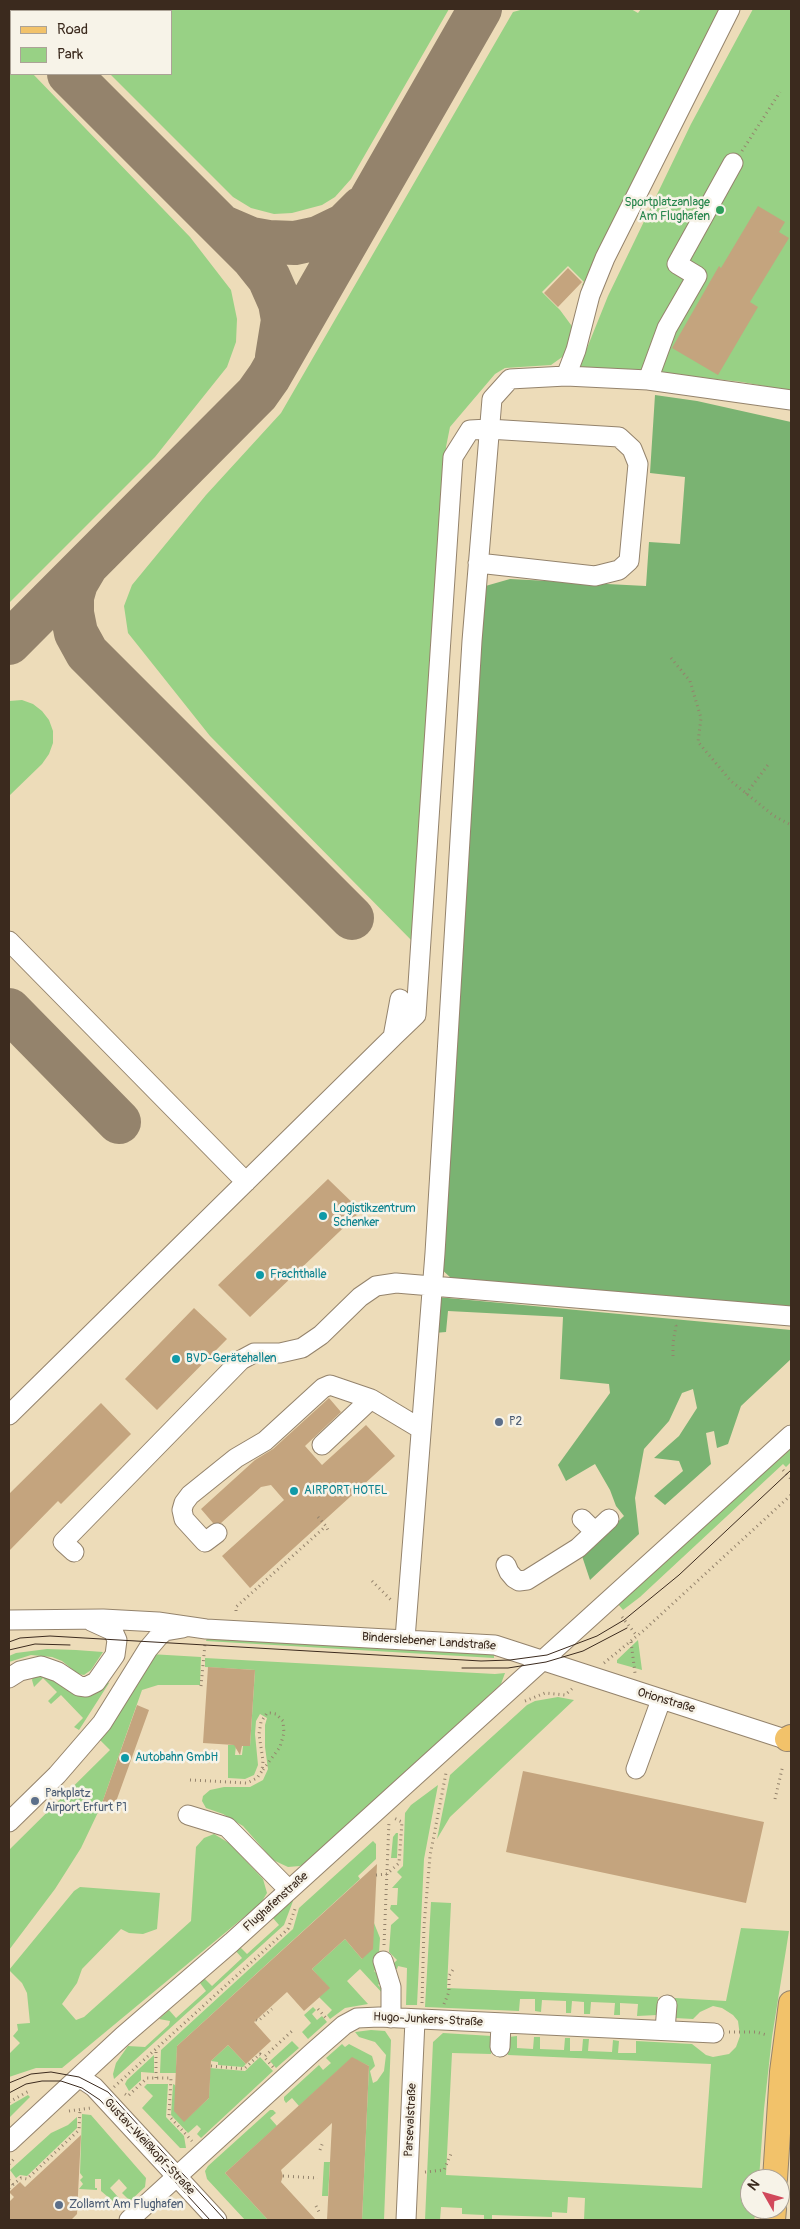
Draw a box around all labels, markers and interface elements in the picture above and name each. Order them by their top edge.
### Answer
legend [10,10,172,75]
text: Road [57,20,88,39]
text: Park [57,45,83,64]
place label: Sportplatzanlage Am Flughafen [625,196,710,224]
marker: Sportplatzanlage Am Flughafen [714,204,726,216]
place label: Logistikzentrum Schenker [333,1202,416,1230]
marker: Logistikzentrum Schenker [317,1210,329,1222]
place label: Frachthalle [270,1268,326,1282]
marker: Frachthalle [254,1269,266,1281]
place label: BVD-Gerätehallen [186,1352,277,1366]
marker: BVD-Gerätehallen [170,1353,182,1365]
place label: P2 [509,1415,522,1429]
marker: P2 [493,1416,505,1428]
place label: AIRPORT HOTEL [304,1484,387,1498]
marker: AIRPORT HOTEL [288,1485,300,1497]
street label: Binderslebener Landstraße [362,1630,496,1654]
street label: Orionstraße [635,1685,697,1717]
place label: Autobahn GmbH [135,1751,218,1765]
marker: Autobahn GmbH [119,1752,131,1764]
place label: Parkplatz Airport Erfurt P1 [45,1787,127,1815]
marker: Parkplatz Airport Erfurt P1 [29,1795,41,1807]
street label: Flughafenstraße [241,1869,311,1935]
street label: Hugo-Junkers-Straße [373,2010,483,2030]
street label: Parsevalstraße [402,2083,420,2157]
street label: Gustav-Weißkopf-Straße [101,2096,197,2198]
north arrow [740,2169,790,2219]
text: N [744,2176,763,2194]
place label: Zollamt Am Flughafen [69,2198,183,2212]
marker: Zollamt Am Flughafen [53,2199,65,2211]

